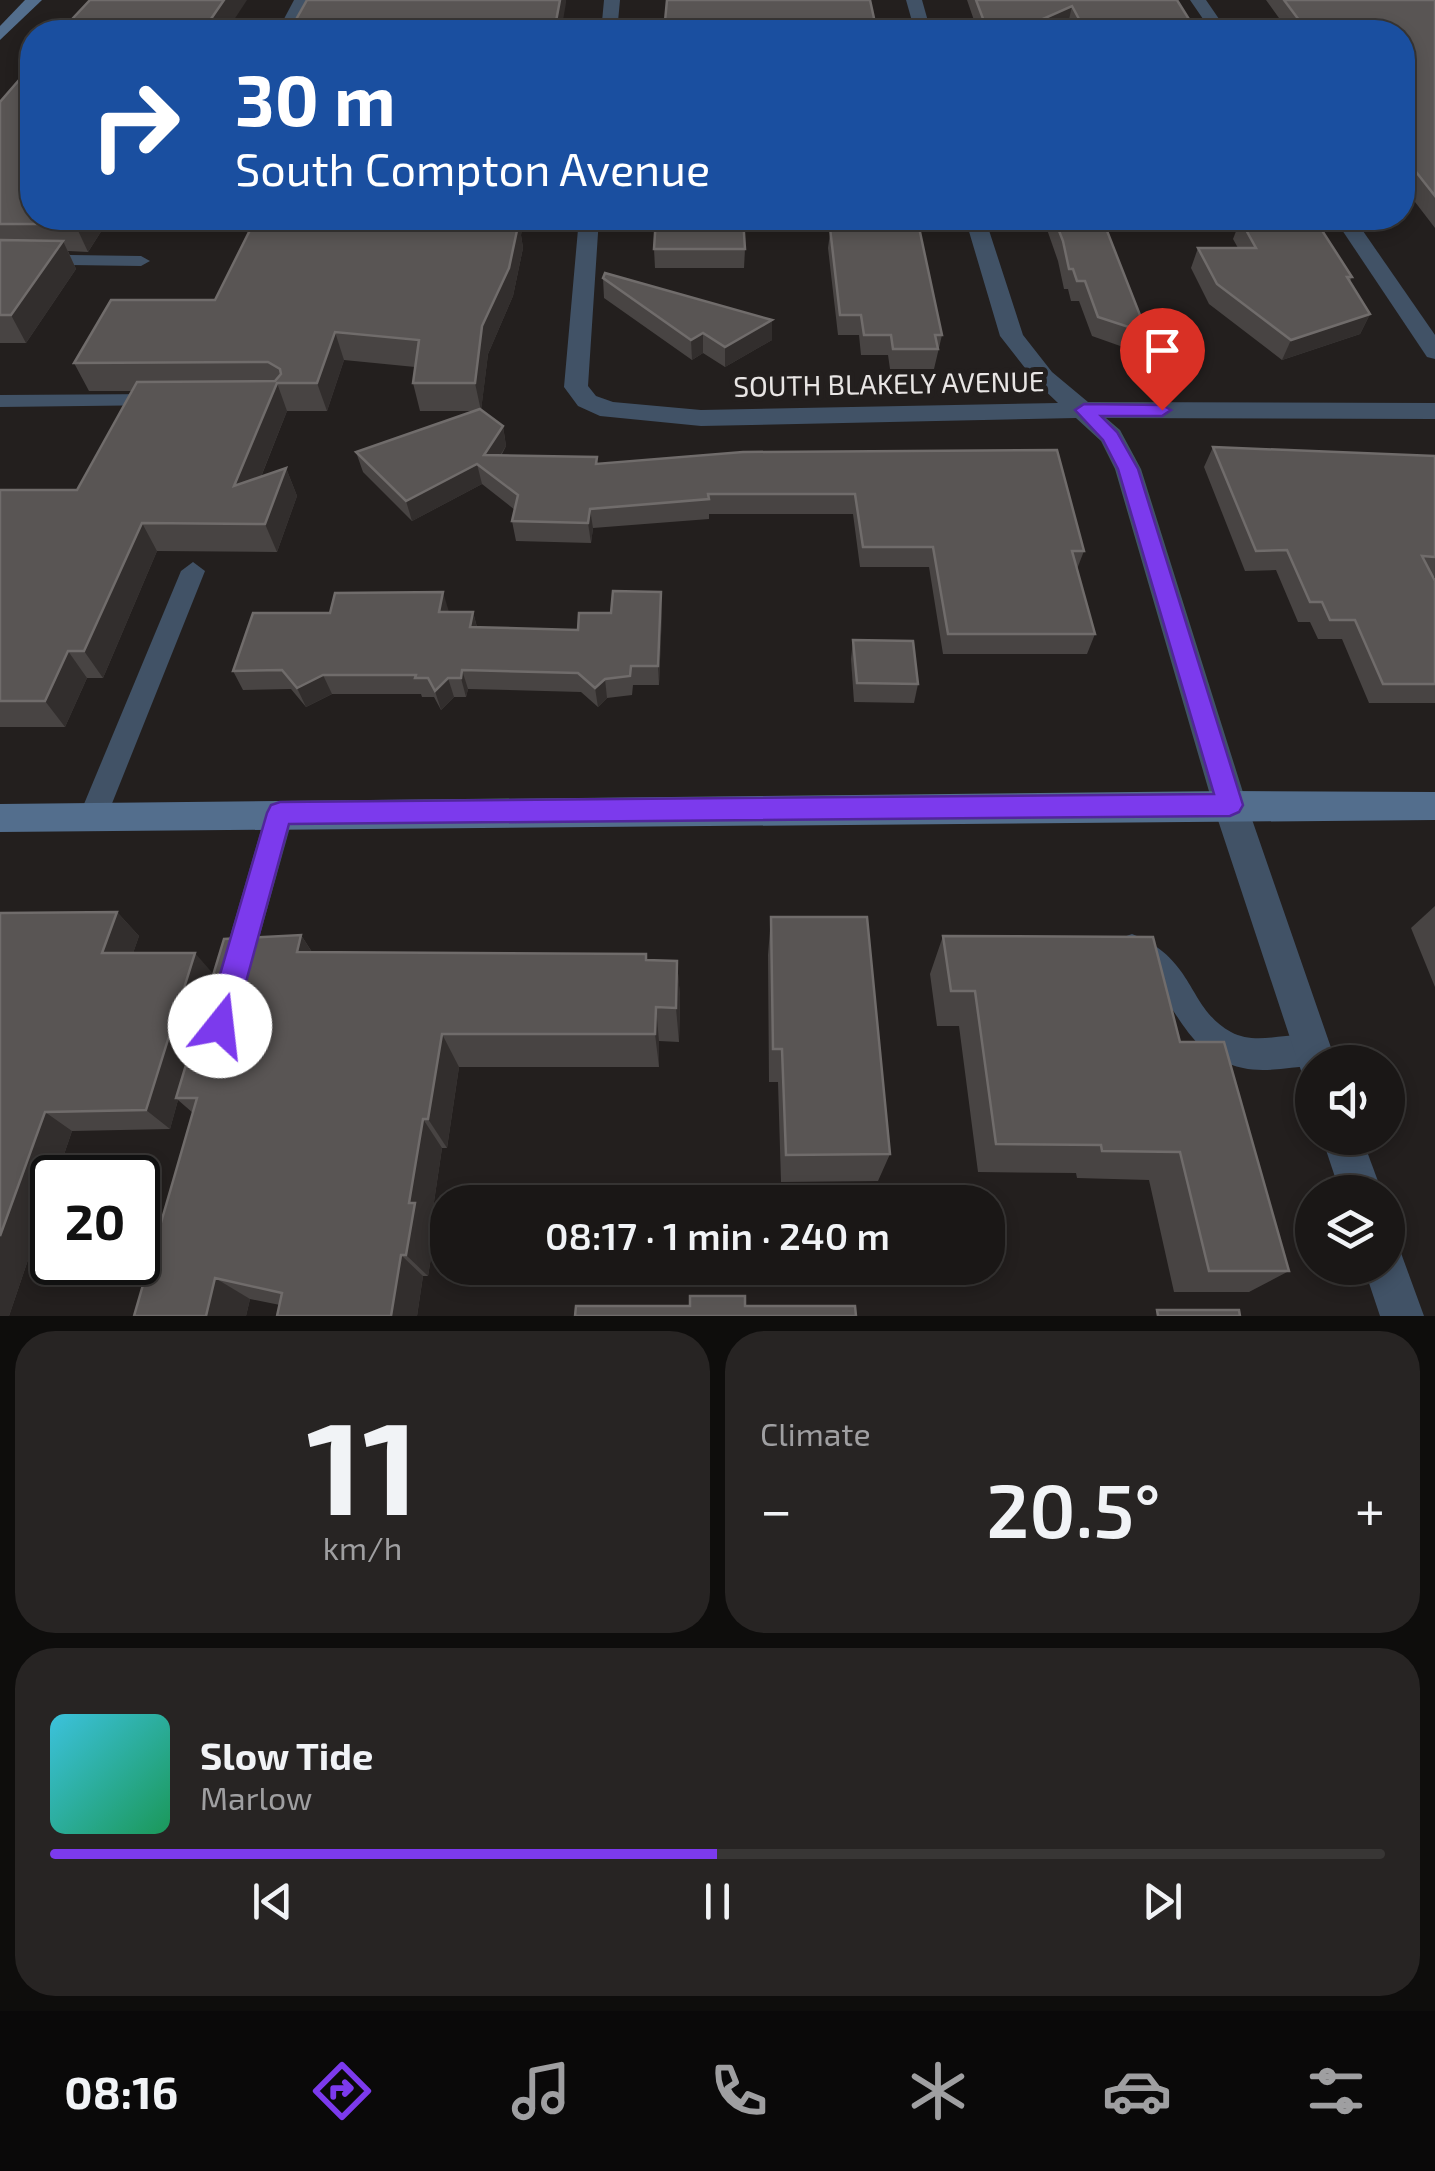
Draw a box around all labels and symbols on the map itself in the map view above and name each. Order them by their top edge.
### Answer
pin [1120,308,1205,411]
street label: SOUTH BLAKELY AVENUE [733,363,1045,403]
position arrow [168,974,272,1078]
speed limit sign: 20 [30,1155,160,1285]

